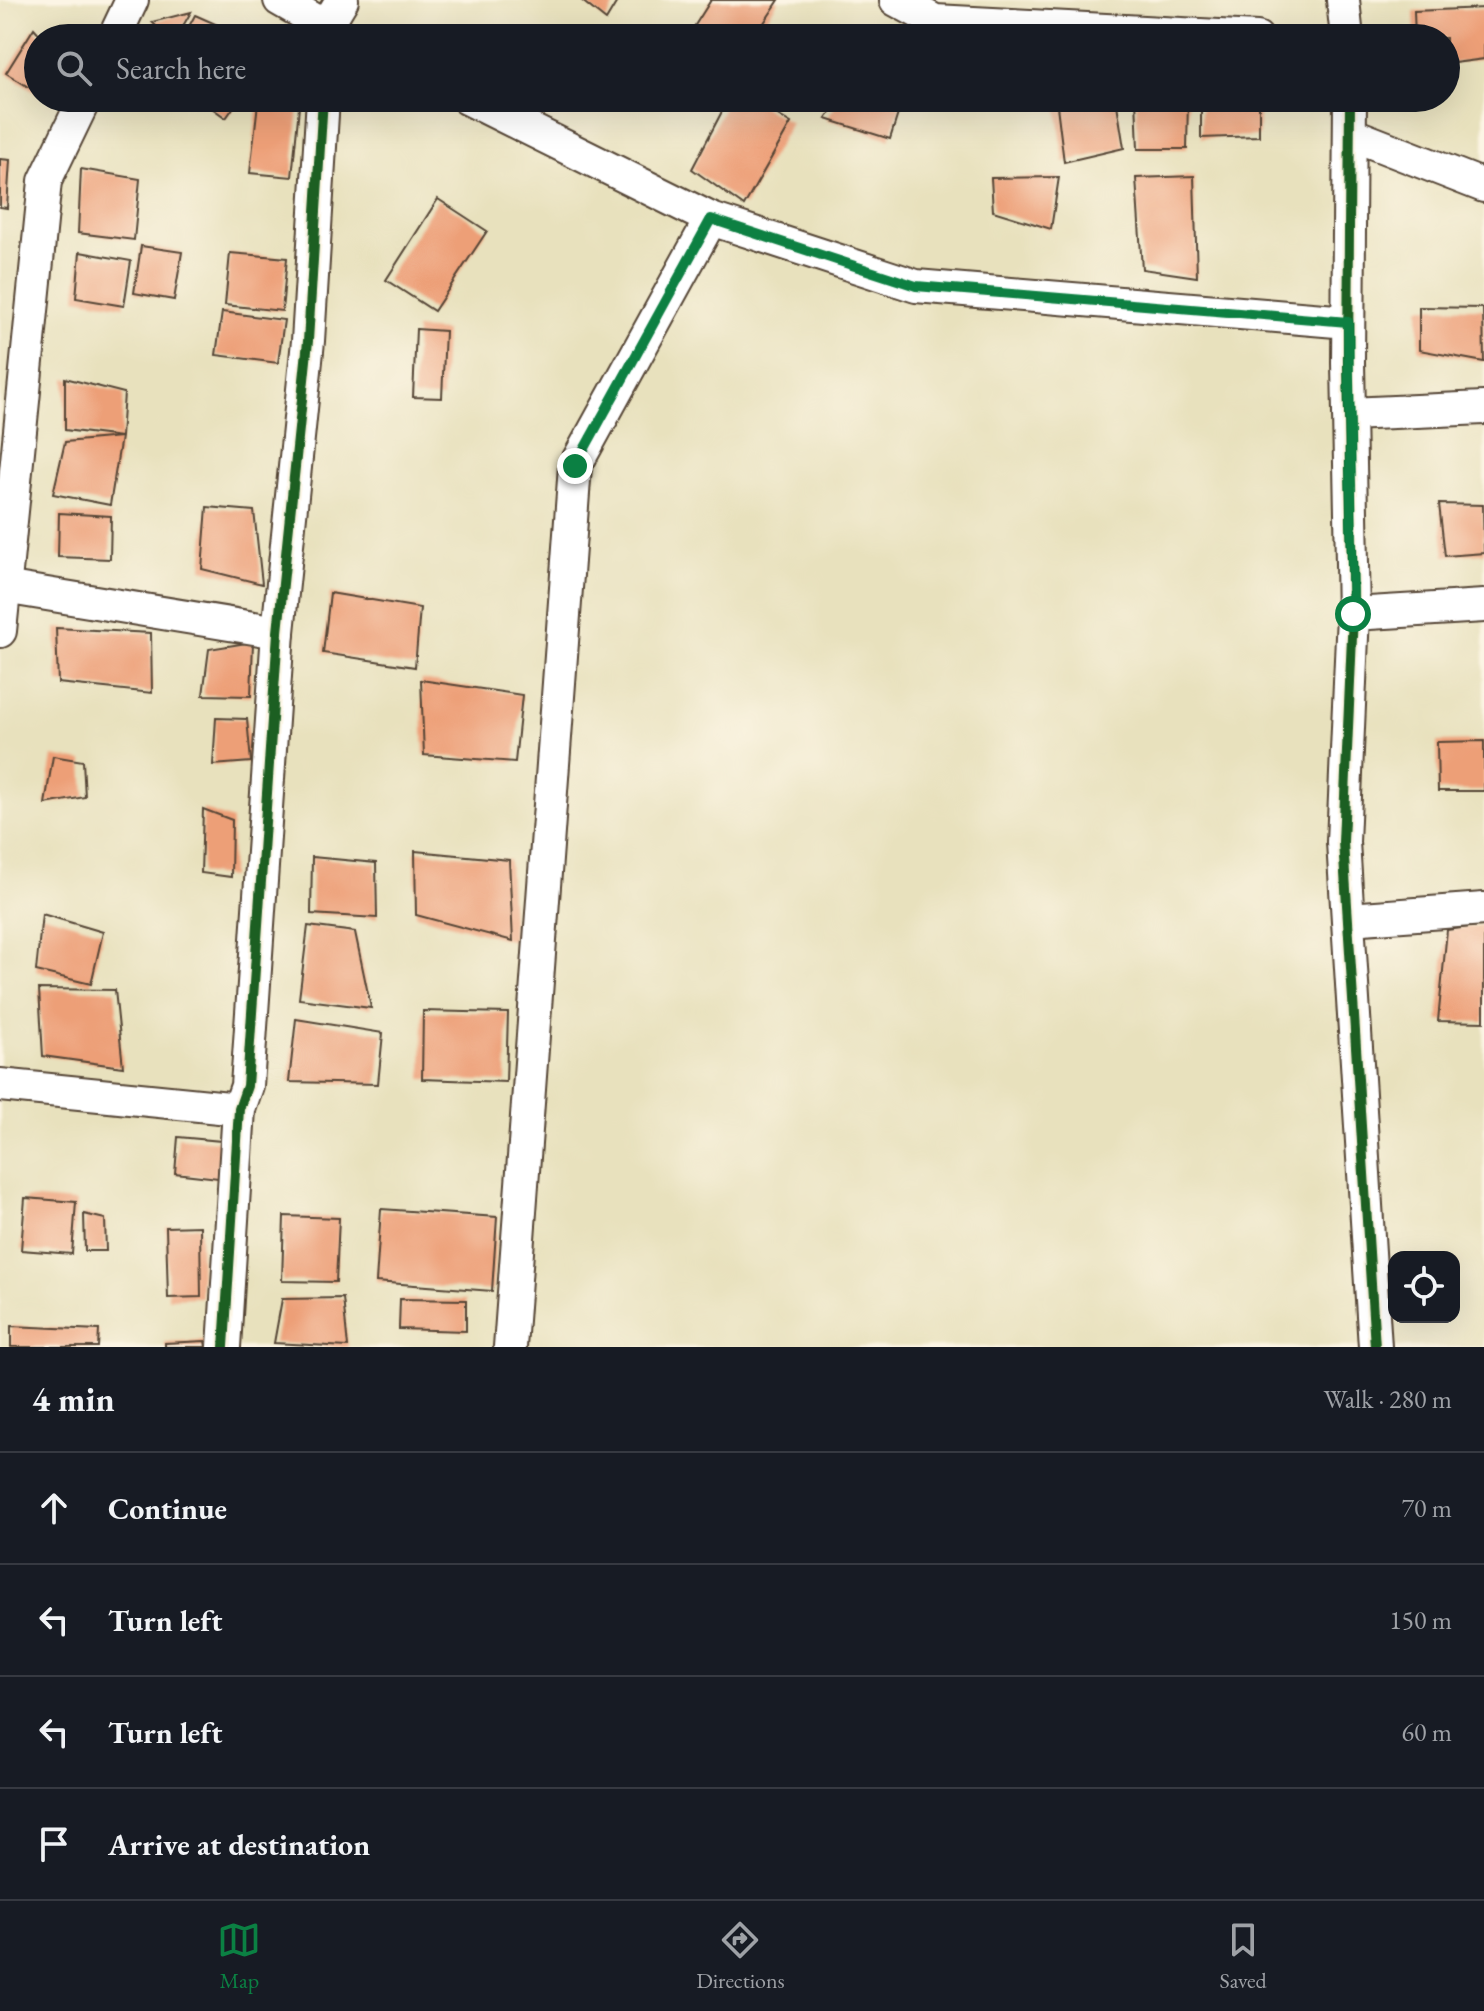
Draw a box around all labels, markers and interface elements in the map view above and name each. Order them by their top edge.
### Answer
search box [24,24,1460,112]
icon: search [52,46,96,90]
text: Search here [116,49,246,88]
route end [557,448,593,484]
route start [1335,596,1371,632]
map controls [1388,1251,1460,1323]
button: locate [1388,1251,1460,1323]
text: 4 min [32,1377,115,1421]
text: Walk · 280 m [1324,1382,1452,1416]
icon: ahead [32,1486,76,1530]
text: Continue [108,1489,227,1528]
text: 70 m [1402,1491,1452,1525]
icon: left [32,1598,76,1642]
text: Turn left [108,1601,222,1640]
text: 150 m [1389,1603,1452,1637]
icon: left [32,1710,76,1754]
text: Turn left [108,1713,222,1752]
text: 60 m [1402,1715,1452,1749]
icon: arrive [32,1822,76,1866]
text: Arrive at destination [108,1825,370,1864]
tab: Map [217,1918,261,1995]
tab: Directions [696,1918,785,1995]
tab: Saved [1219,1918,1267,1995]

